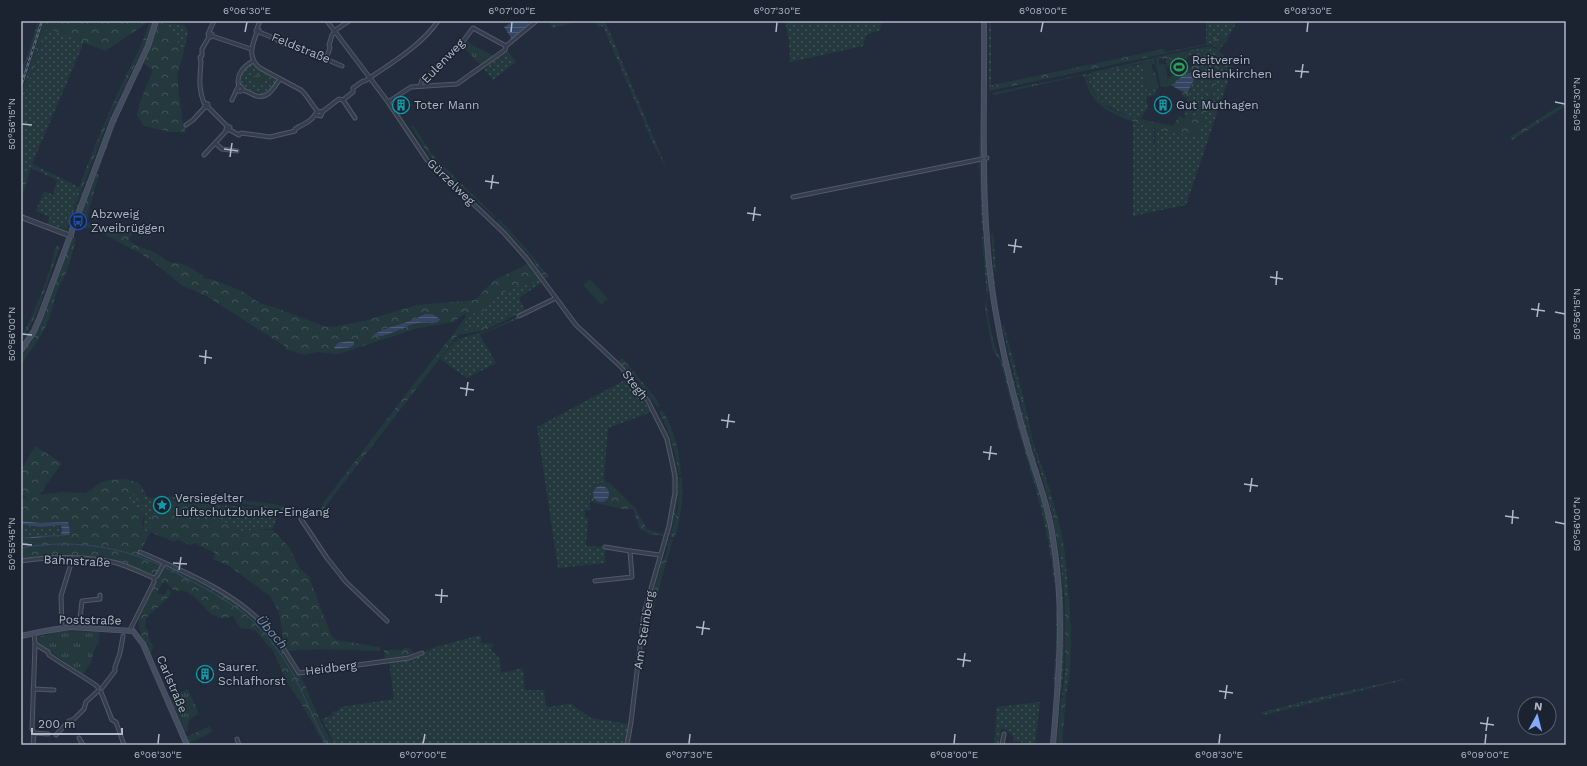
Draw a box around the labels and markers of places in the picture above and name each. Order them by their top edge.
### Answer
place label: Reitverein Geilenkirchen [1192,53,1272,81]
sports icon: Reitverein Geilenkirchen [1169,57,1189,77]
building icon: Toter Mann [391,95,411,115]
building icon: Gut Muthagen [1153,95,1173,115]
place label: Toter Mann [414,98,480,112]
place label: Gut Muthagen [1176,98,1259,112]
place label: Abzweig Zweibrüggen [91,207,165,235]
bus stop icon: Abzweig Zweibrüggen [68,211,88,231]
place label: Versiegelter Luftschutzbunker-Eingang [175,491,330,519]
place icon: Versiegelter Luftschutzbunker-Eingang [152,495,172,515]
place label: Saurer. Schlafhorst [218,660,286,688]
building icon: Saurer. Schlafhorst [195,664,215,684]

